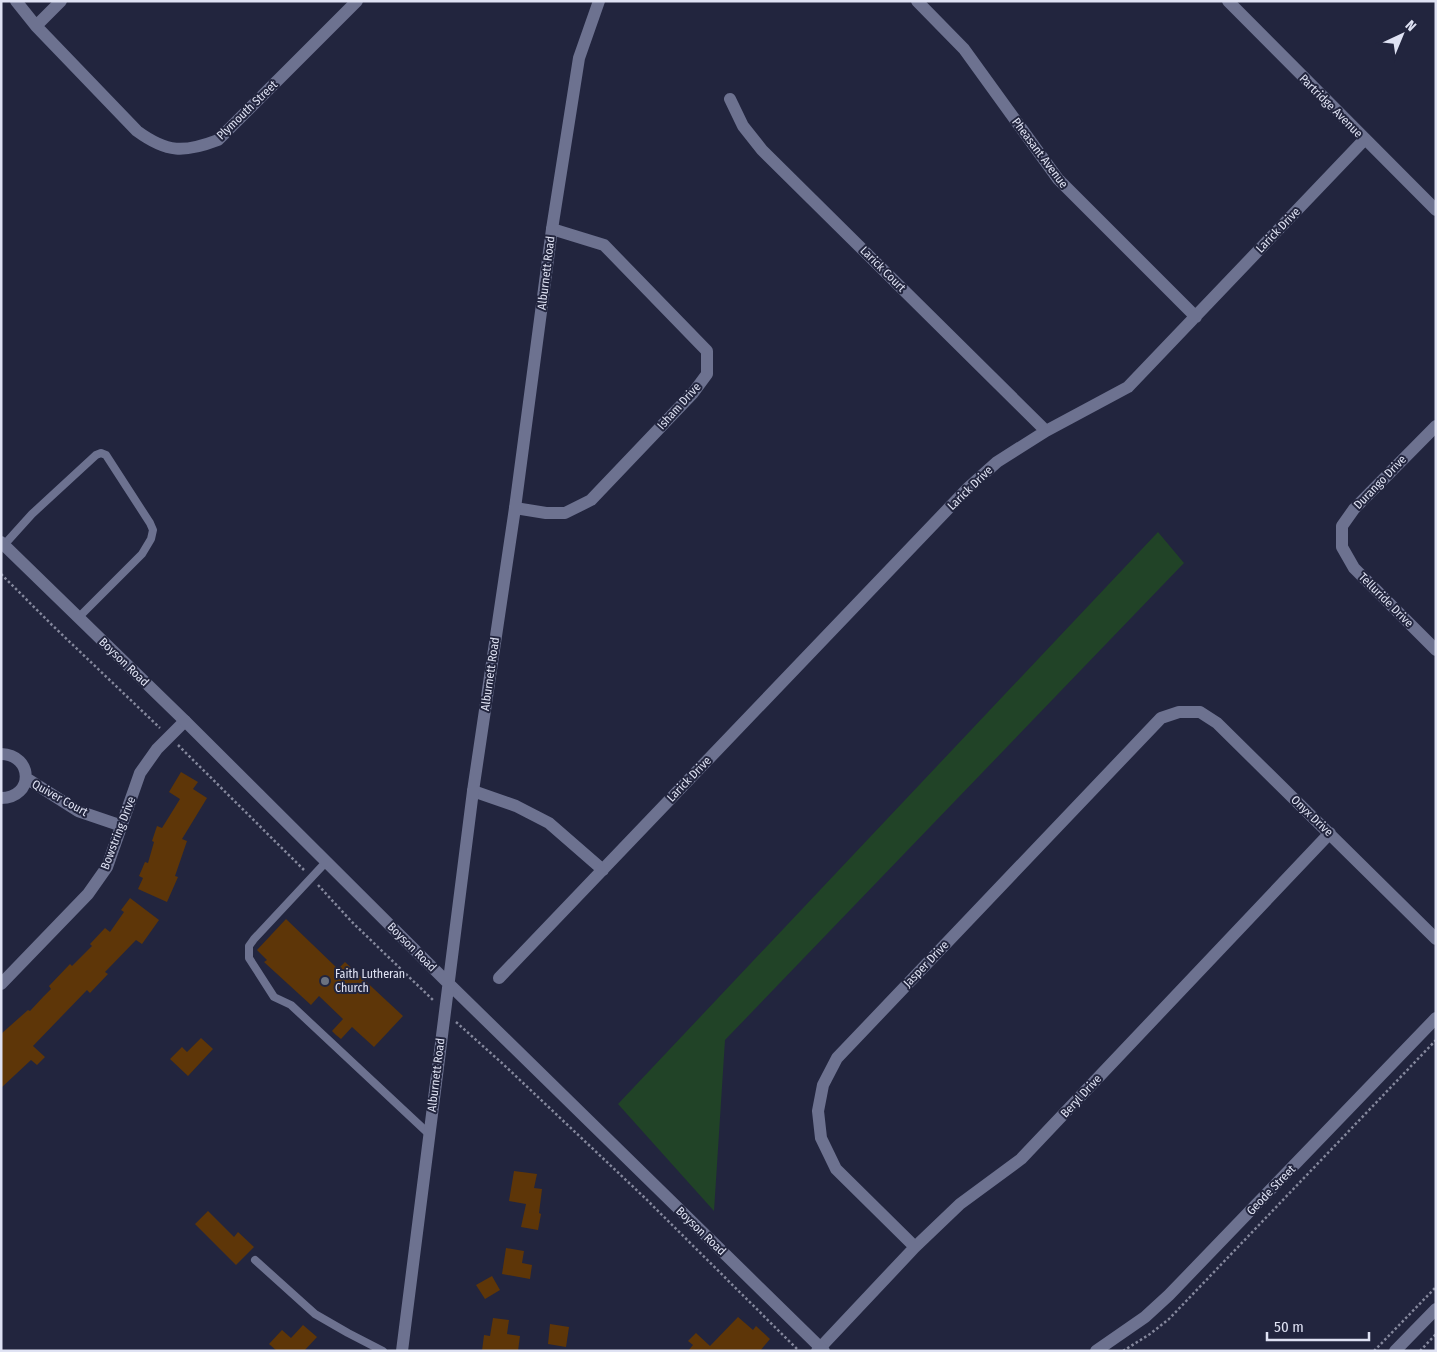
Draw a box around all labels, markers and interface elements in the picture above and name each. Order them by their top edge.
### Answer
north arrow [1377,10,1427,60]
text: N [1402,17,1420,35]
street label: Partridge Avenue [1297,72,1366,141]
street label: Plymouth Street [214,77,280,142]
street label: Pheasant Avenue [1009,115,1071,191]
street label: Larick Drive [1253,204,1303,255]
street label: Alburnett Road [535,235,557,311]
street label: Larick Court [857,243,909,295]
street label: Isham Drive [654,380,704,432]
street label: Durango Drive [1351,452,1409,512]
street label: Larick Drive [945,463,996,513]
street label: Telluride Drive [1356,570,1416,630]
street label: Boyson Road [96,635,152,689]
street label: Alburnett Road [478,636,502,712]
street label: Larick Drive [664,753,714,804]
street label: Quiver Court [30,777,90,819]
street label: Onyx Drive [1288,793,1336,839]
street label: Bowstring Drive [98,794,138,872]
street label: Boyson Road [385,920,439,974]
street label: Jasper Drive [900,938,952,990]
place label: Faith Lutheran Church [335,967,405,995]
marker: Faith Lutheran Church [319,975,331,987]
street label: Alburnett Road [425,1037,447,1113]
street label: Beryl Drive [1058,1072,1104,1120]
street label: Geode Street [1244,1162,1298,1218]
street label: Boyson Road [673,1204,729,1258]
scale bar [1267,1310,1370,1342]
text: 50 m [1274,1318,1304,1336]

